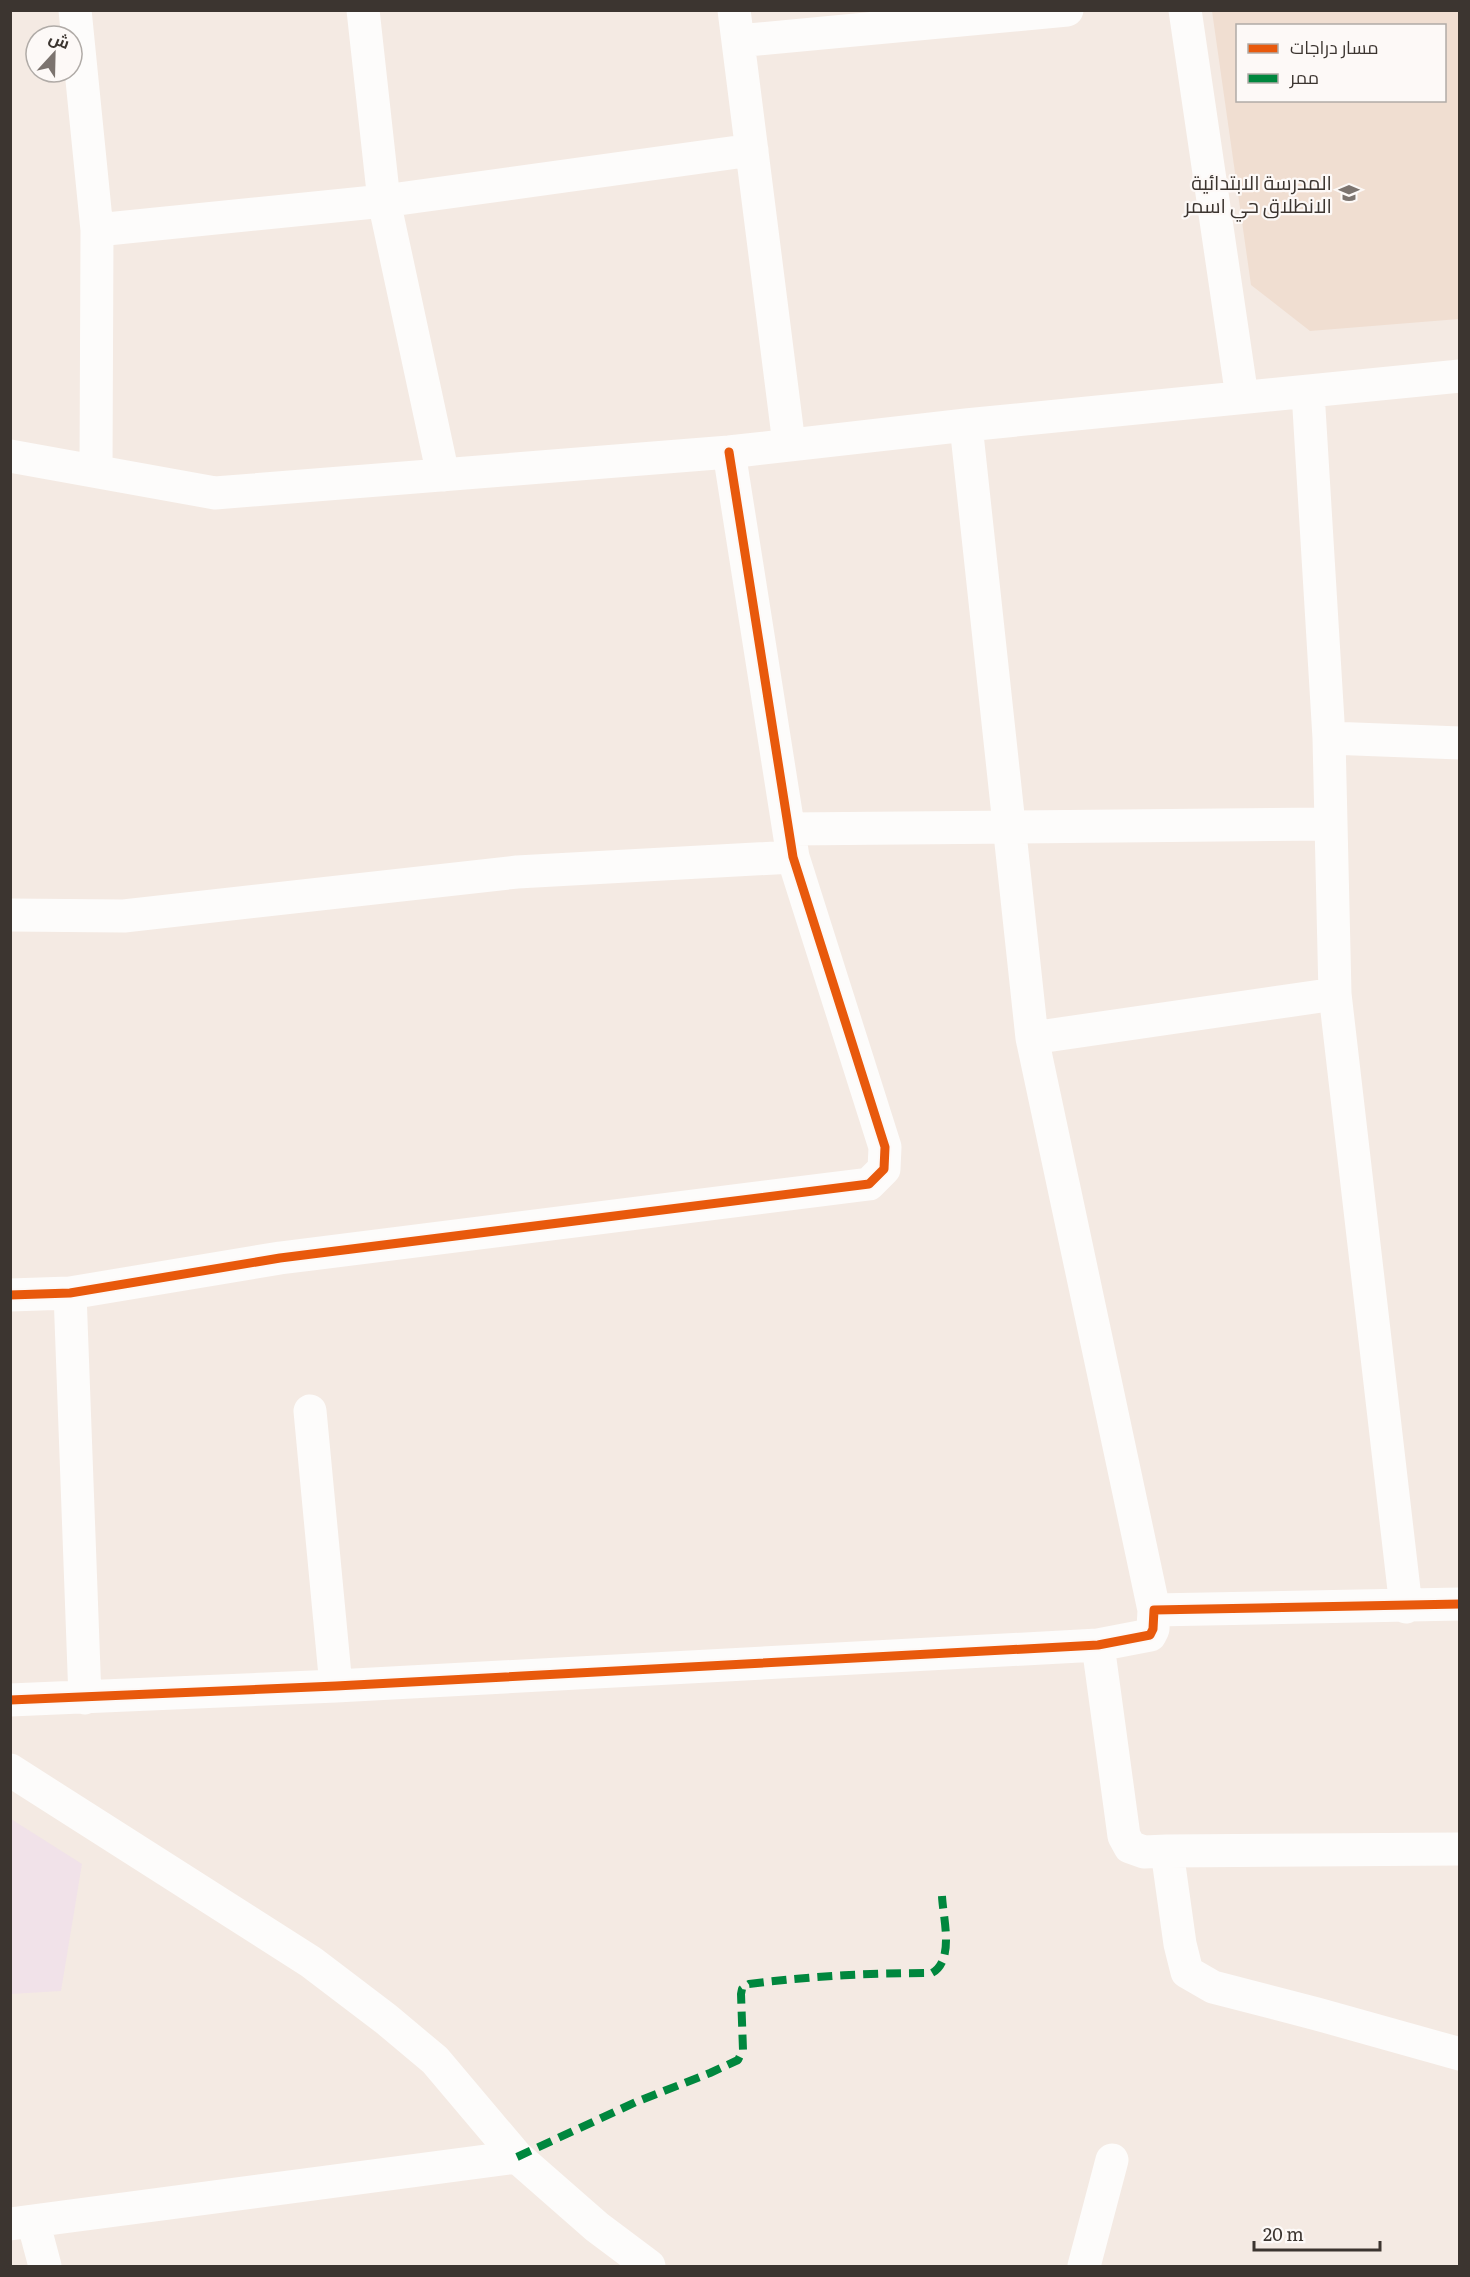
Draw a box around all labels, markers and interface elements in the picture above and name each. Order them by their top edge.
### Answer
north arrow [24,24,84,84]
text: ش [46,24,74,54]
legend [1236,24,1446,102]
text: مسار دراجات [1290,33,1378,60]
text: ممر [1289,63,1319,90]
place label: المدرسة الابتدائية الانطلاق حي اسمر [1184,166,1332,222]
school or university icon: المدرسة الابتدائية الانطلاق حي اسمر [1337,181,1361,205]
scale bar [1254,2214,1380,2252]
text: 20 m [1263,2220,1304,2247]

